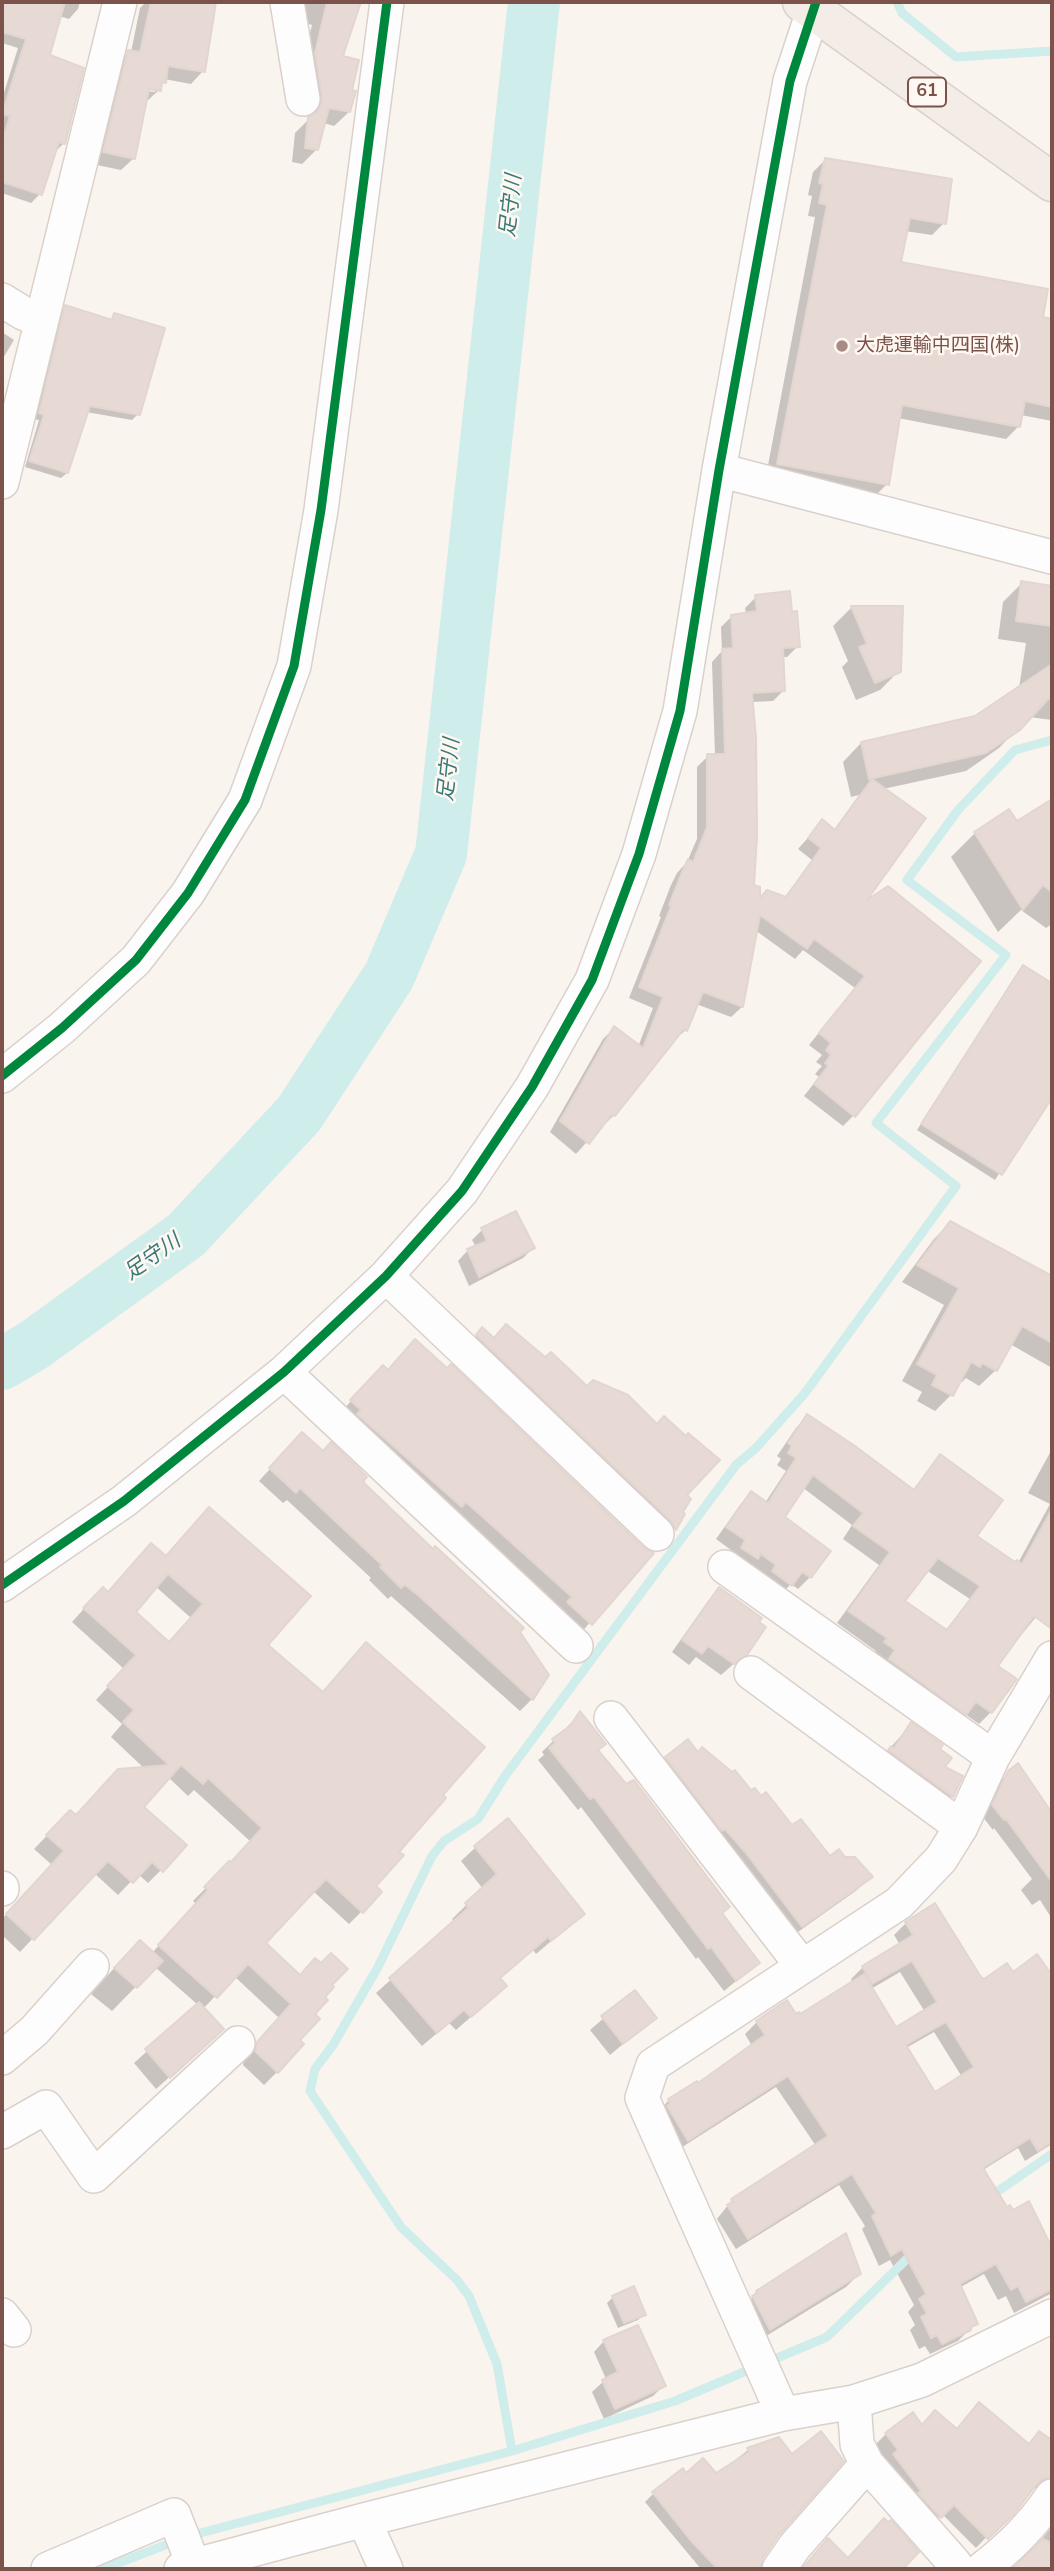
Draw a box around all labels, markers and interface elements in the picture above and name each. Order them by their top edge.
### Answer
road number: 61 [908,78,946,106]
water label: 足守川 [496,173,528,239]
place label: 大虎運輸中四国(株) [856,335,1020,357]
marker: 大虎運輸中四国(株) [834,338,850,354]
water label: 足守川 [434,737,466,803]
water label: 足守川 [120,1230,186,1286]

